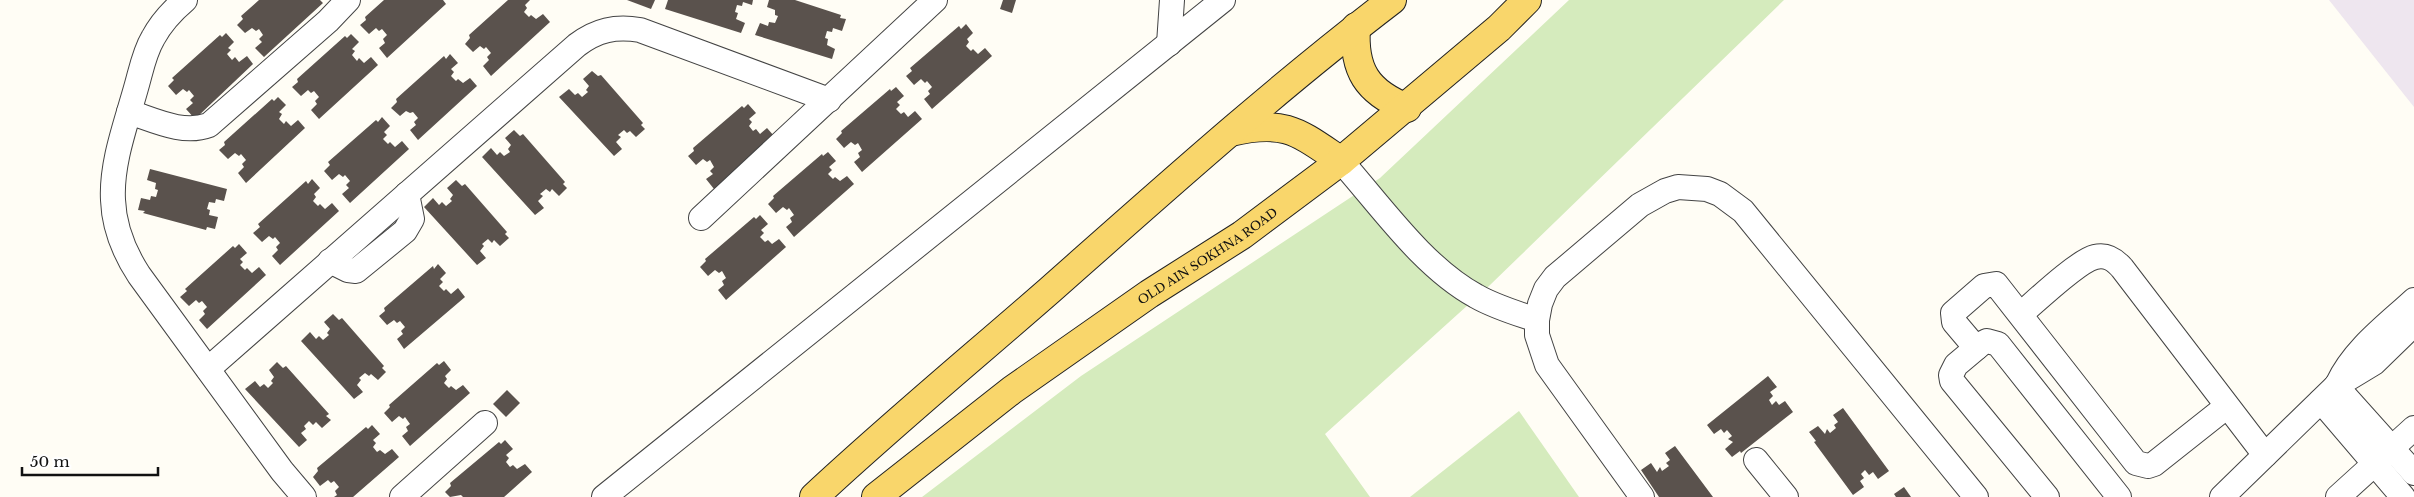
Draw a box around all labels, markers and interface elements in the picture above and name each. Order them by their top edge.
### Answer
street label: OLD AIN SOKHNA ROAD [1134,204,1280,307]
scale bar [22,444,159,476]
text: 50 m [30,452,70,471]

